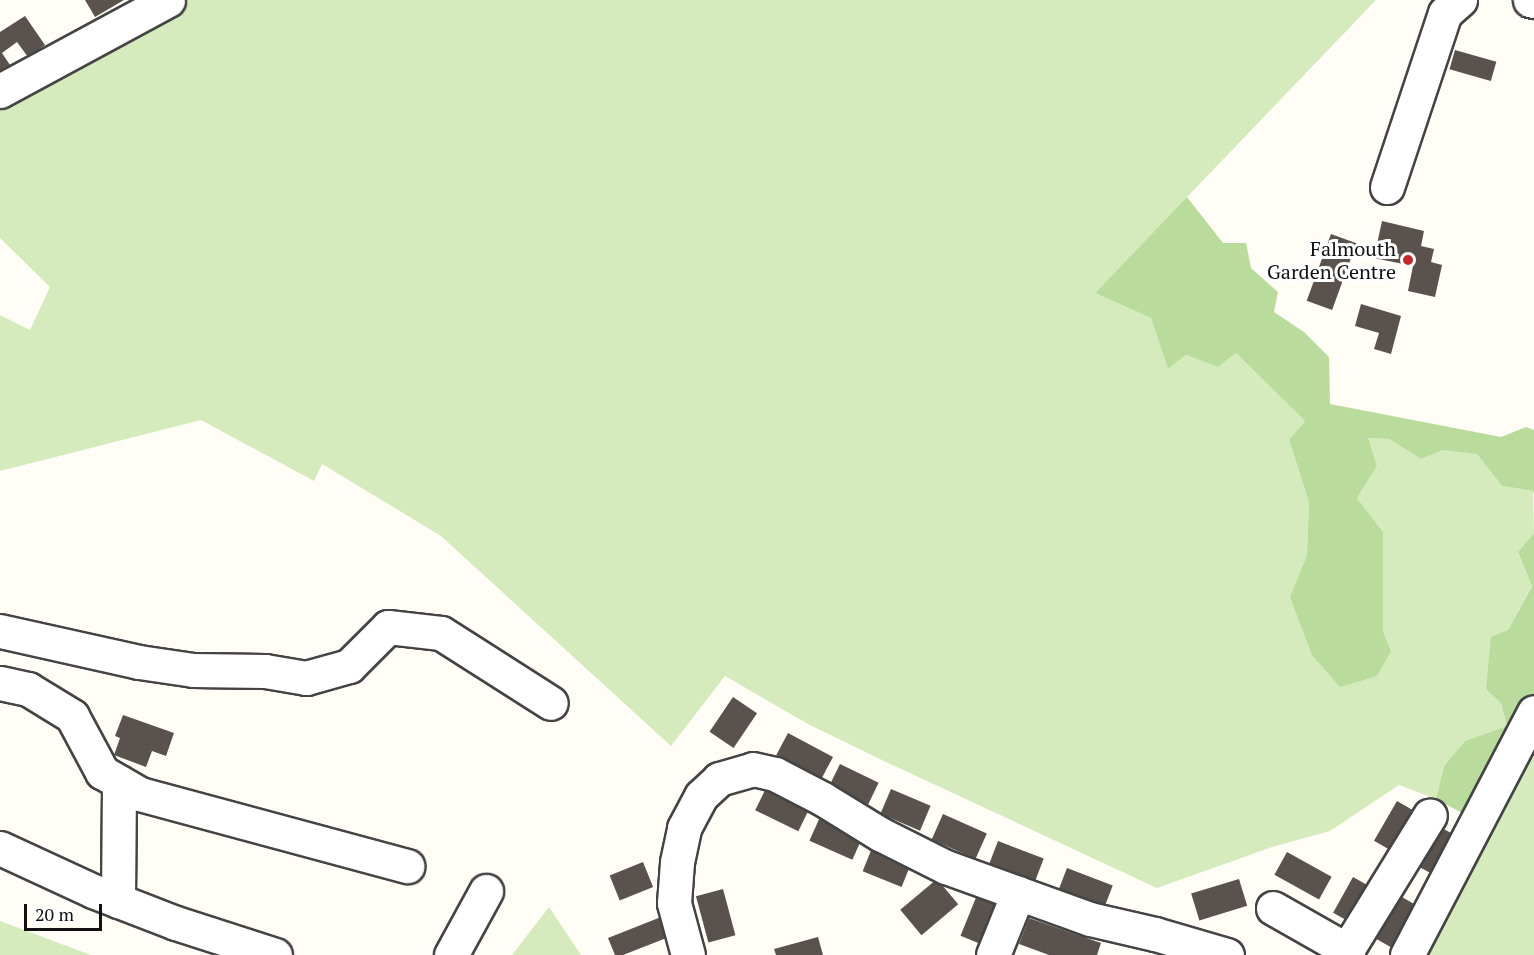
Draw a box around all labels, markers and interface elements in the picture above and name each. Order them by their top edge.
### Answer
place label: Falmouth Garden Centre [1267,237,1396,284]
marker: Falmouth Garden Centre [1401,253,1415,267]
scale bar [27,892,105,930]
text: 20 m [35,902,74,926]

